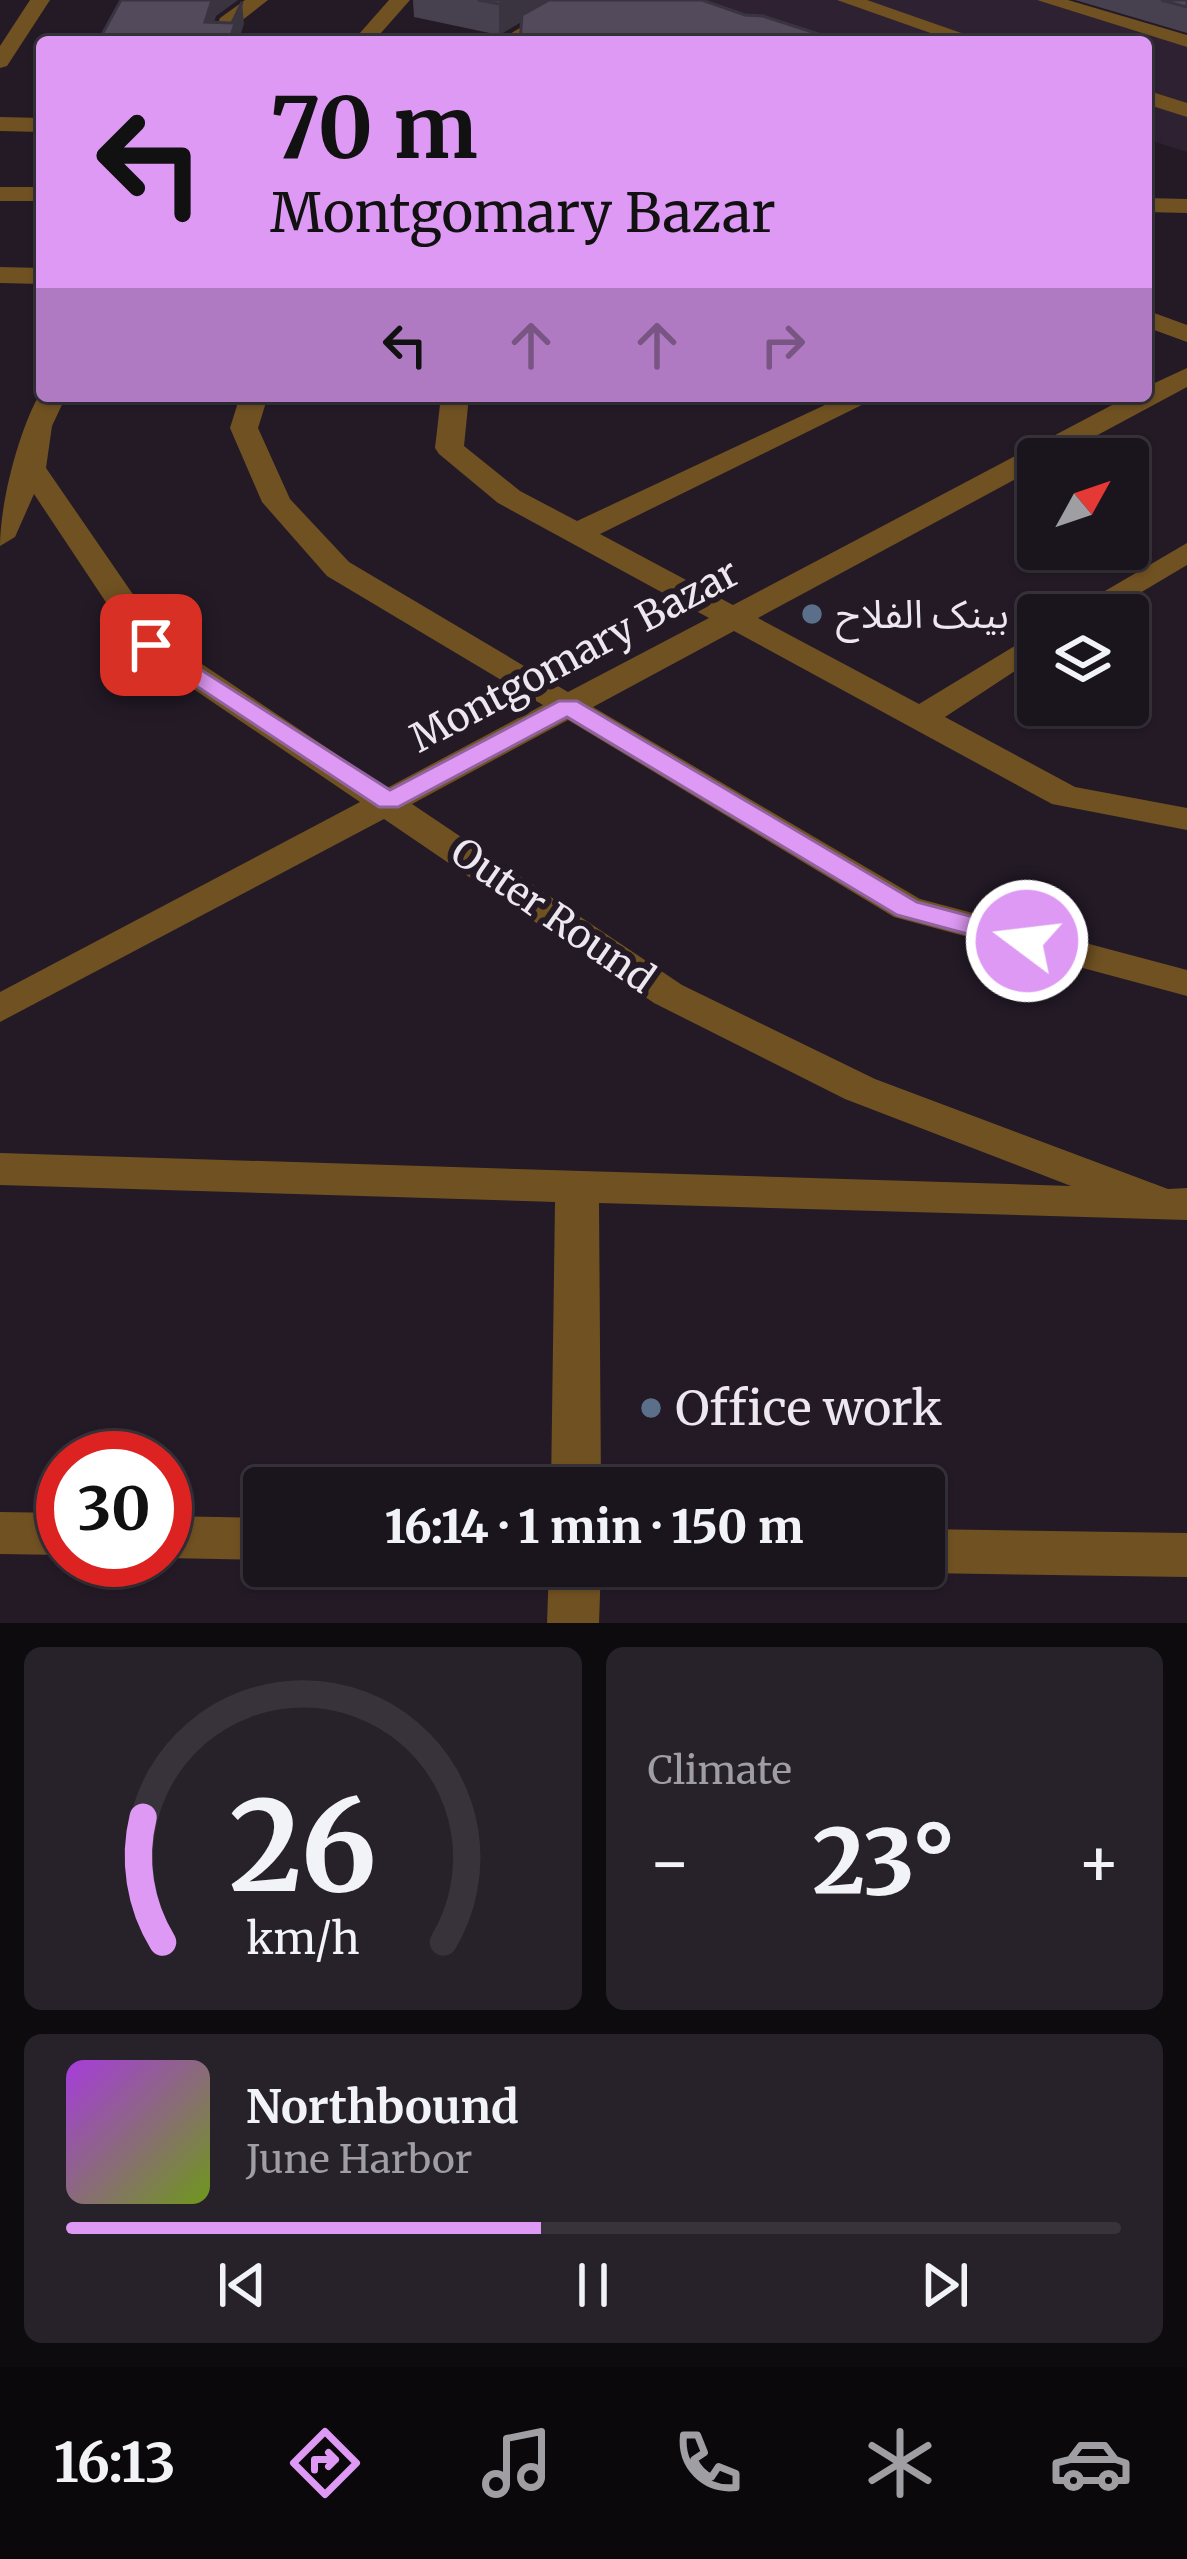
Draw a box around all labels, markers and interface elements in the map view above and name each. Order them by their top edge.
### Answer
text: 70 m [270,75,478,181]
icon: left [72,84,228,240]
text: Montgomary Bazar [270,179,775,247]
icon: left [372,312,438,378]
icon: ahead [498,312,564,378]
icon: ahead [624,312,690,378]
icon: right [750,312,816,378]
north arrow [1017,438,1149,570]
map controls [1017,438,1149,726]
street label: Montgomary Bazar [402,548,747,763]
place label: بینک الفلاح [836,590,1009,643]
pin [100,594,202,696]
button: layers [1017,594,1149,726]
marker: بینک الفلاح [799,601,825,627]
icon: arrive [118,612,184,678]
street label: Outer Round [441,827,664,1004]
position arrow [964,878,1090,1004]
place label: Office work [675,1378,942,1438]
marker: Office work [638,1395,664,1421]
speed limit sign: 30 [36,1431,192,1587]
text: 16:14 · 1 min · 150 m [385,1499,803,1555]
text: Climate [648,1746,792,1795]
text: 26 [229,1768,377,1925]
text: 23° [812,1805,956,1919]
text: − [648,1821,692,1904]
text: + [1077,1821,1121,1904]
text: km/h [246,1911,360,1965]
text: Northbound [246,2079,519,2135]
text: June Harbor [246,2135,472,2184]
icon: previous [209,2252,275,2318]
icon: pause [560,2252,626,2318]
icon: next [912,2252,978,2318]
icon: directions [283,2421,367,2505]
icon: music [475,2421,559,2505]
icon: phone [666,2421,750,2505]
icon: climate [858,2421,942,2505]
icon: car [1049,2421,1133,2505]
text: 16:13 [54,2429,176,2497]

